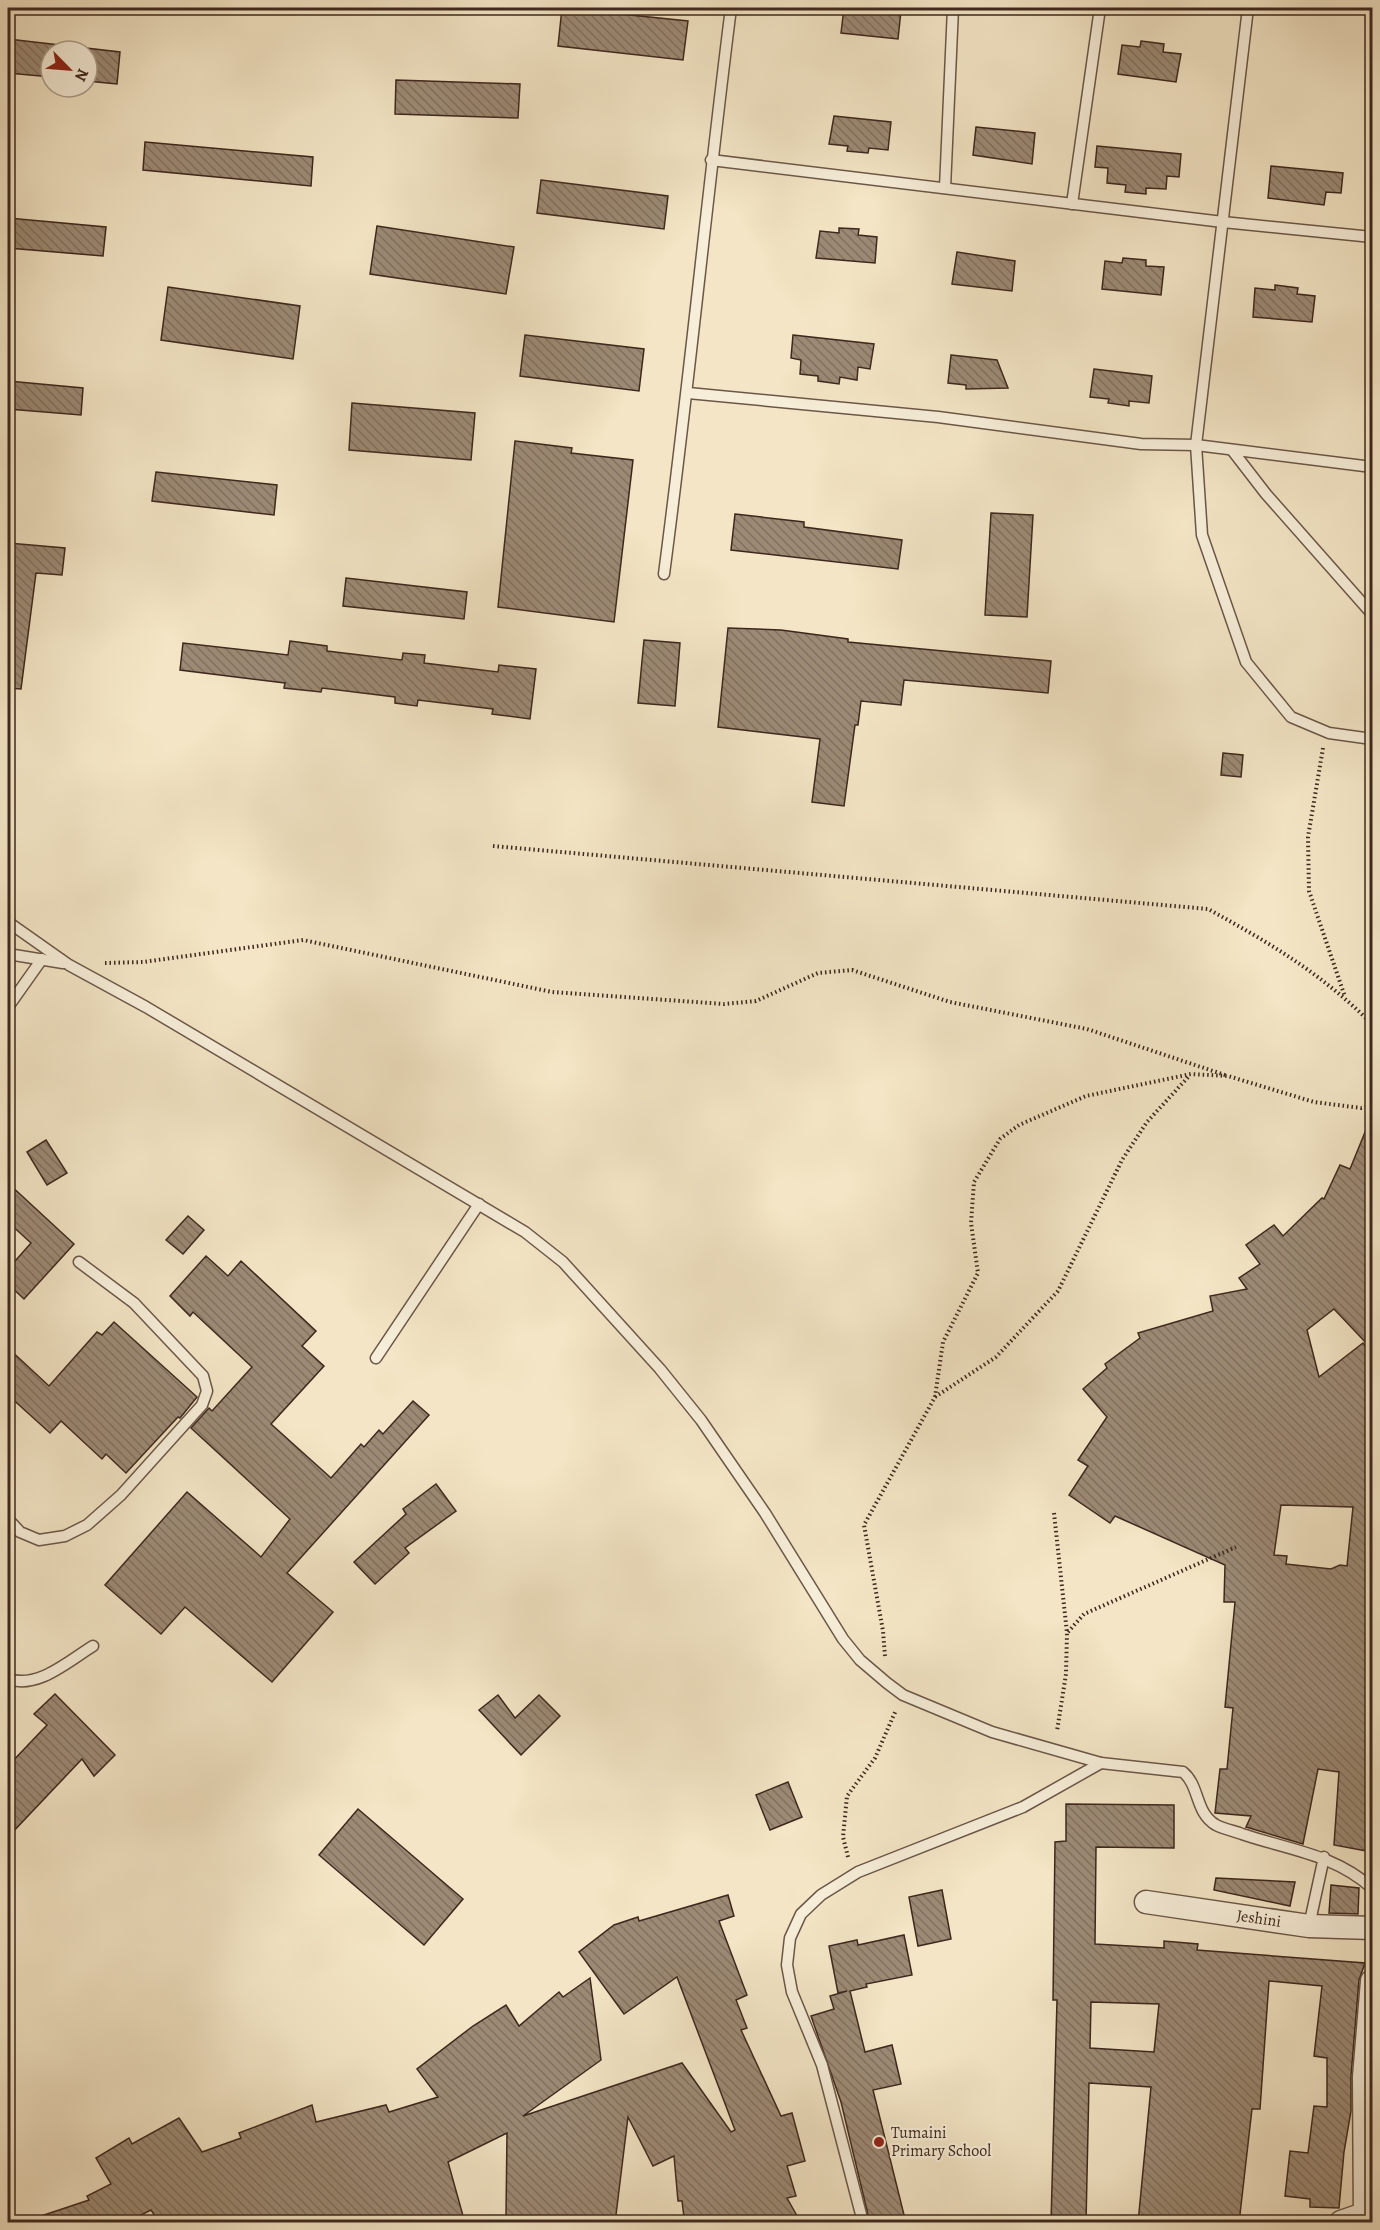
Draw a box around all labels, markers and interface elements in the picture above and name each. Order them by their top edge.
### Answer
north arrow [39,39,99,99]
text: N [69,65,94,85]
street label: Jeshini [1235,1904,1282,1933]
place label: Tumaini Primary School [891,2122,991,2162]
marker: Tumaini Primary School [872,2135,886,2149]

